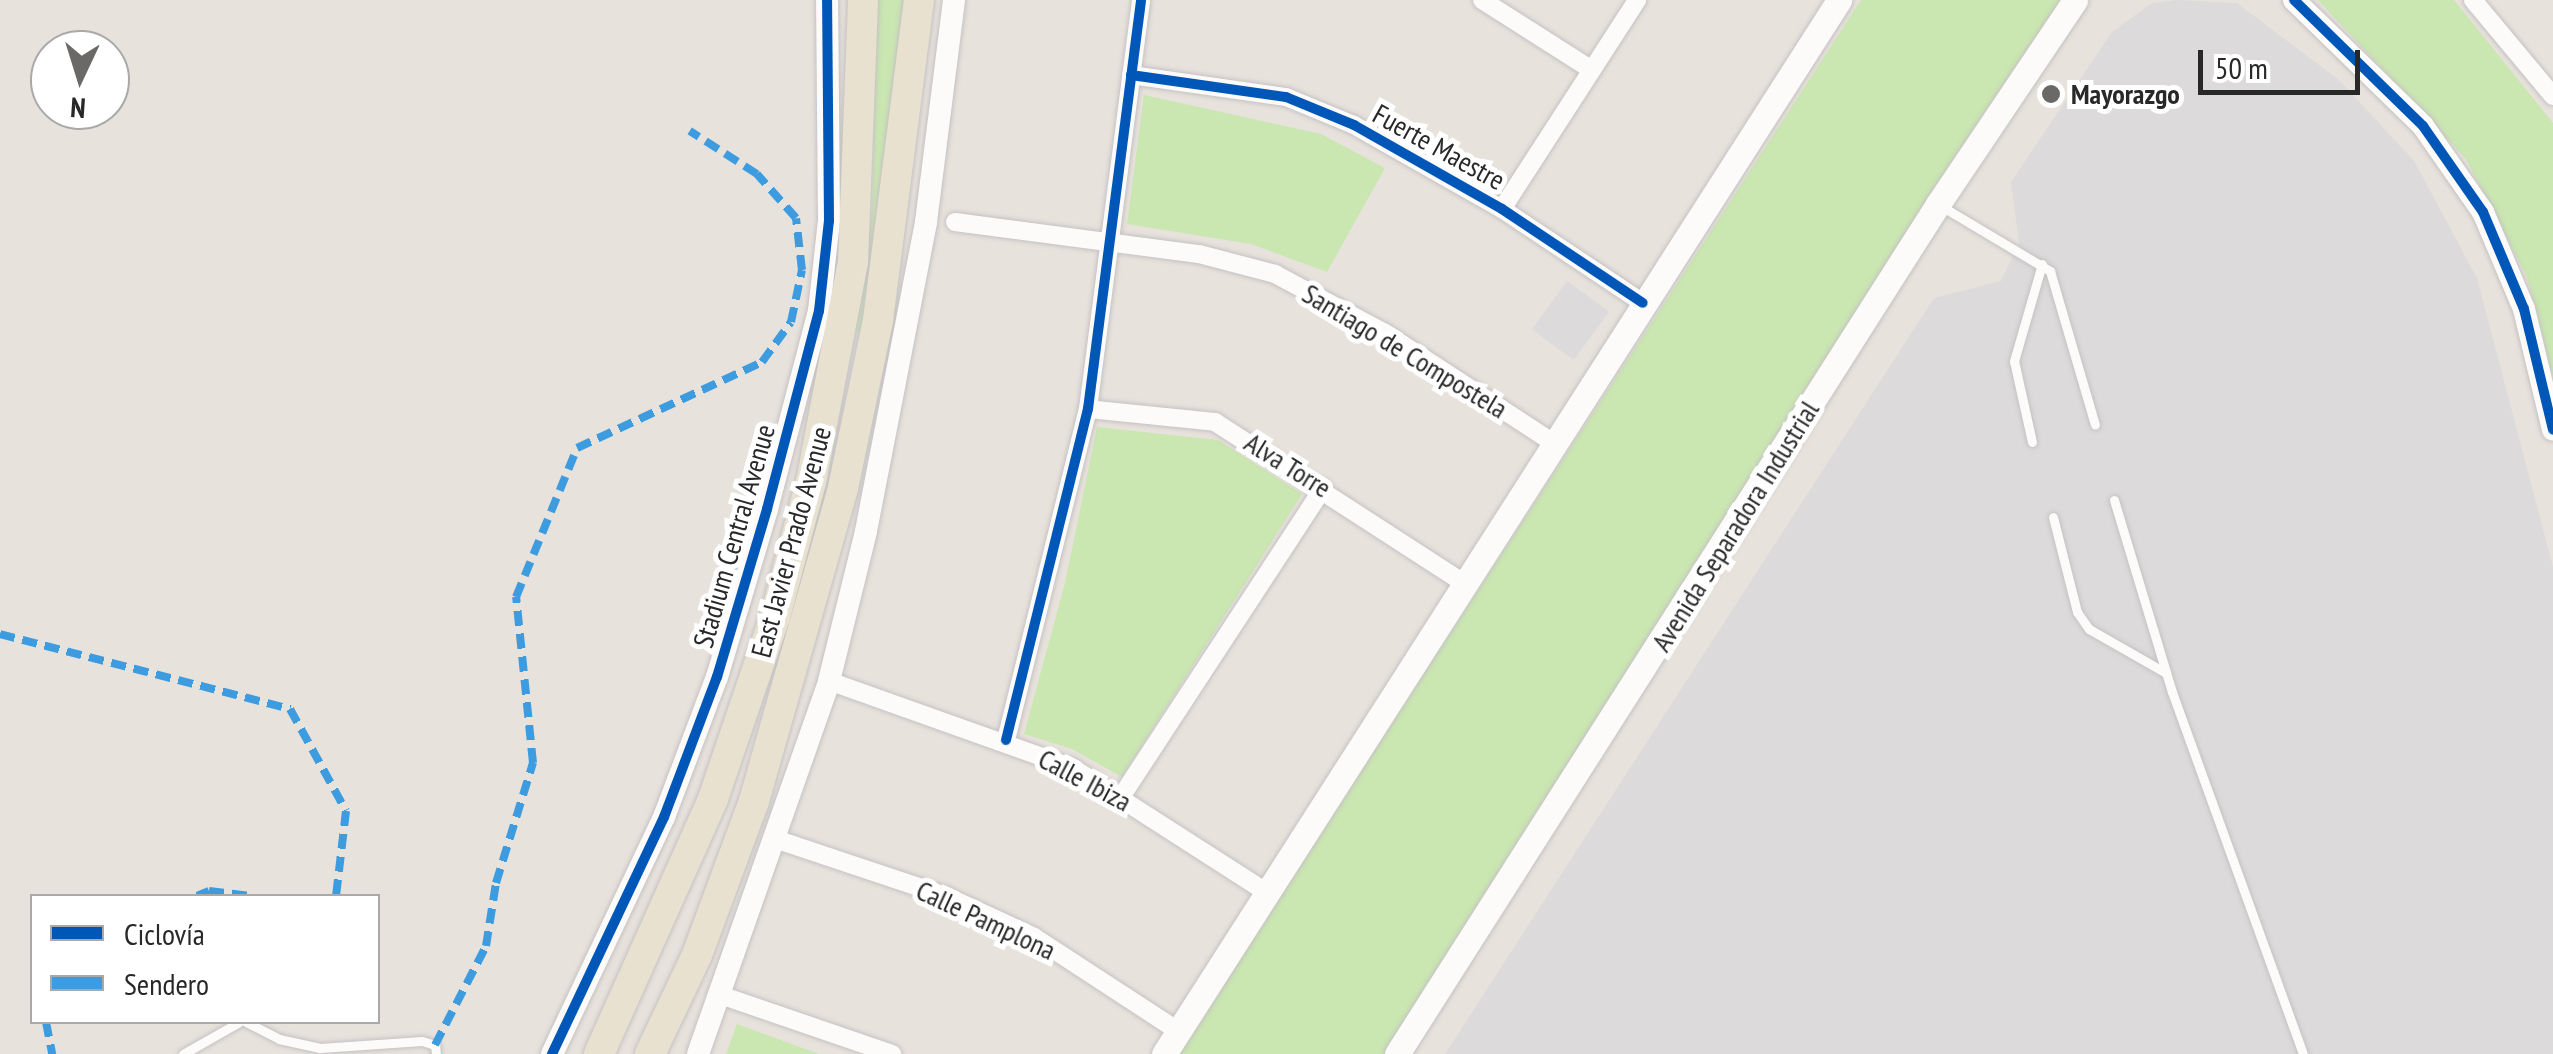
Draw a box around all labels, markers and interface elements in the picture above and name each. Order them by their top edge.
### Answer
north arrow [30,30,130,130]
scale bar [2203,30,2366,92]
text: 50 m [2215,48,2268,87]
place label: Mayorazgo [2071,77,2180,111]
marker: Mayorazgo [2040,83,2062,105]
text: N [69,89,87,127]
street label: Fuerte Maestre [1367,97,1511,197]
street label: Santiago de Compostela [1296,277,1514,425]
street label: Avenida Separadora Industrial [1644,395,1826,657]
street label: Stadium Central Avenue [686,420,782,652]
street label: East Javier Prado Avenue [744,423,838,661]
street label: Alva Torre [1238,425,1338,505]
street label: Calle Ibiza [1033,742,1137,818]
street label: Calle Pamplona [911,873,1061,967]
legend [30,894,380,1024]
text: Ciclovía [124,914,205,953]
text: Sendero [124,964,209,1003]

